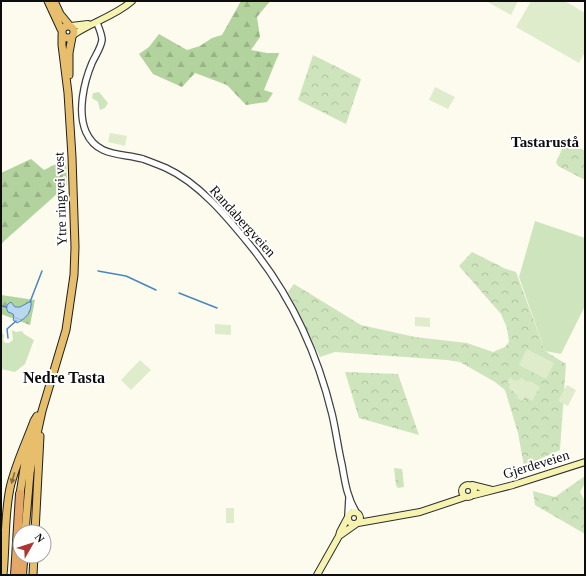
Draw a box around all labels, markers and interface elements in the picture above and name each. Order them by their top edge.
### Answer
district label: Tastarustå [511,134,579,150]
street label: Ytre ringvei vest [51,152,70,246]
street label: Randabergveien [207,183,279,260]
district label: Nedre Tasta [23,369,105,386]
street label: Gjerdeveien [501,447,571,482]
one-way arrow [10,473,16,485]
north arrow [12,524,52,564]
text: N [33,531,47,545]

